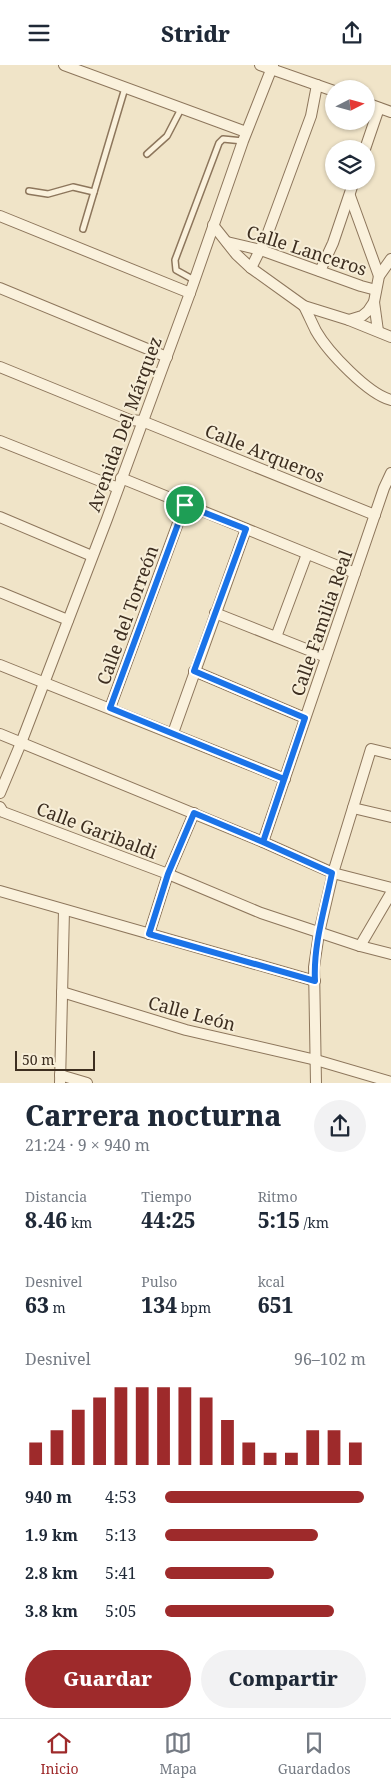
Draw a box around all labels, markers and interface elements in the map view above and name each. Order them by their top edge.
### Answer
text: Stridr [161,18,230,48]
icon: menu [25,19,53,47]
icon: share [338,19,366,47]
north arrow [325,80,375,130]
map controls [325,80,375,190]
button: layers [325,140,375,190]
street label: Calle Lanceros [244,219,370,281]
street label: Avenida Del Márquez [81,333,167,515]
street label: Calle Arqueros [202,418,328,488]
pin [164,484,206,526]
icon: arrive [171,491,199,519]
street label: Calle del Torreón [91,542,163,688]
street label: Calle Familia Real [285,546,357,699]
street label: Calle Garibaldi [33,796,161,864]
street label: Calle León [146,990,239,1036]
scale bar [15,1048,95,1071]
text: 50 m [22,1050,55,1069]
text: Carrera nocturna [25,1096,282,1134]
button: share [314,1100,366,1152]
text: 21:24 · 9 × 940 m [25,1134,150,1156]
text: Distancia [25,1187,87,1206]
text: Tiempo [141,1187,192,1206]
text: Ritmo [258,1187,298,1206]
text: 8.46 [25,1206,67,1234]
text: 44:25 [141,1206,196,1234]
text: 5:15 [258,1206,300,1234]
text: km [67,1213,92,1232]
text: /km [300,1213,329,1232]
text: Desnivel [25,1272,82,1291]
text: Pulso [141,1272,177,1291]
text: kcal [258,1272,285,1291]
text: 63 [25,1291,49,1319]
text: 134 [141,1291,177,1319]
text: 651 [258,1291,293,1319]
text: m [49,1298,66,1317]
text: bpm [177,1298,211,1317]
text: Desnivel [25,1348,91,1370]
text: 96–102 m [294,1348,366,1370]
text: 940 m [25,1486,72,1508]
text: 4:53 [105,1486,136,1508]
text: 1.9 km [25,1524,78,1546]
text: 5:13 [105,1524,136,1546]
text: 2.8 km [25,1562,78,1584]
text: 5:41 [105,1562,136,1584]
text: 3.8 km [25,1600,78,1622]
text: 5:05 [105,1600,136,1622]
button: Guardar [25,1650,191,1708]
button: Compartir [201,1650,366,1708]
tab: Inicio [40,1729,79,1778]
tab: Mapa [159,1729,197,1778]
tab: Guardados [278,1729,351,1778]

